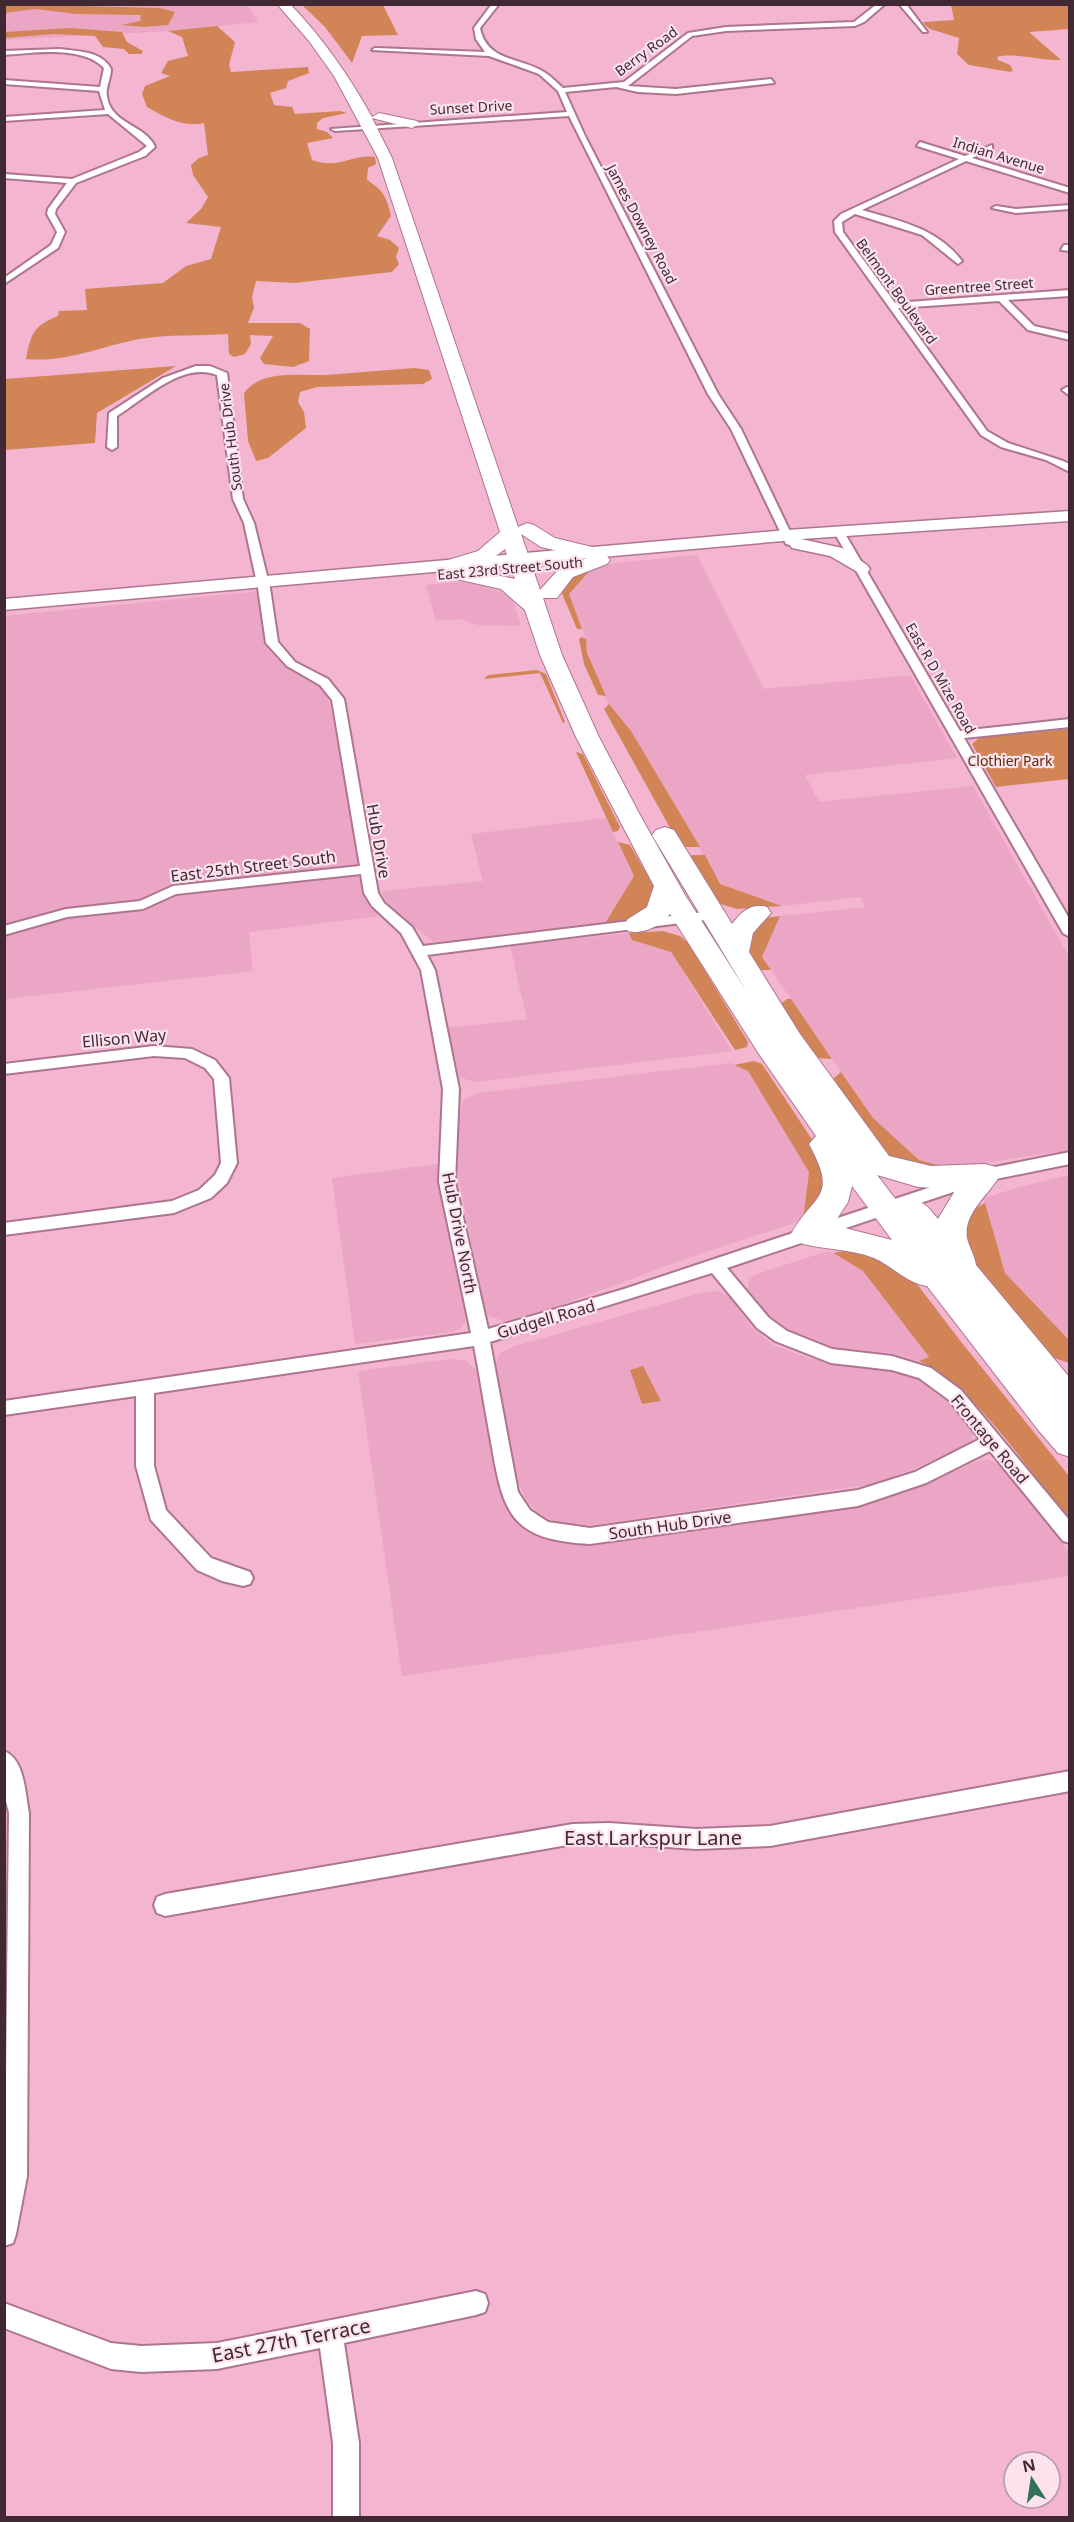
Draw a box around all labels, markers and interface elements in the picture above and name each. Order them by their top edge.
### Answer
street label: Berry Road [611,22,681,80]
street label: Sunset Drive [429,95,513,119]
street label: Indian Avenue [951,132,1047,178]
street label: James Downey Road [601,159,682,287]
street label: Belmont Boulevard [852,234,942,348]
street label: Greentree Street [924,273,1034,299]
street label: South Hub Drive [214,382,246,492]
street label: East 23rd Street South [436,552,584,584]
street label: East R D Mize Road [901,619,981,737]
park label: Clothier Park [967,751,1053,770]
street label: Hub Drive [362,802,396,880]
street label: East 25th Street South [169,845,337,887]
street label: Ellison Way [81,1023,168,1053]
street label: Hub Drive North [437,1170,483,1296]
street label: Gudgell Road [494,1294,598,1344]
street label: Frontage Road [946,1390,1034,1488]
street label: South Hub Drive [607,1506,733,1544]
street label: East Larkspur Lane [564,1824,742,1851]
street label: East 27th Terrace [209,2311,373,2369]
north arrow [1002,2450,1062,2510]
text: N [1020,2453,1038,2477]

